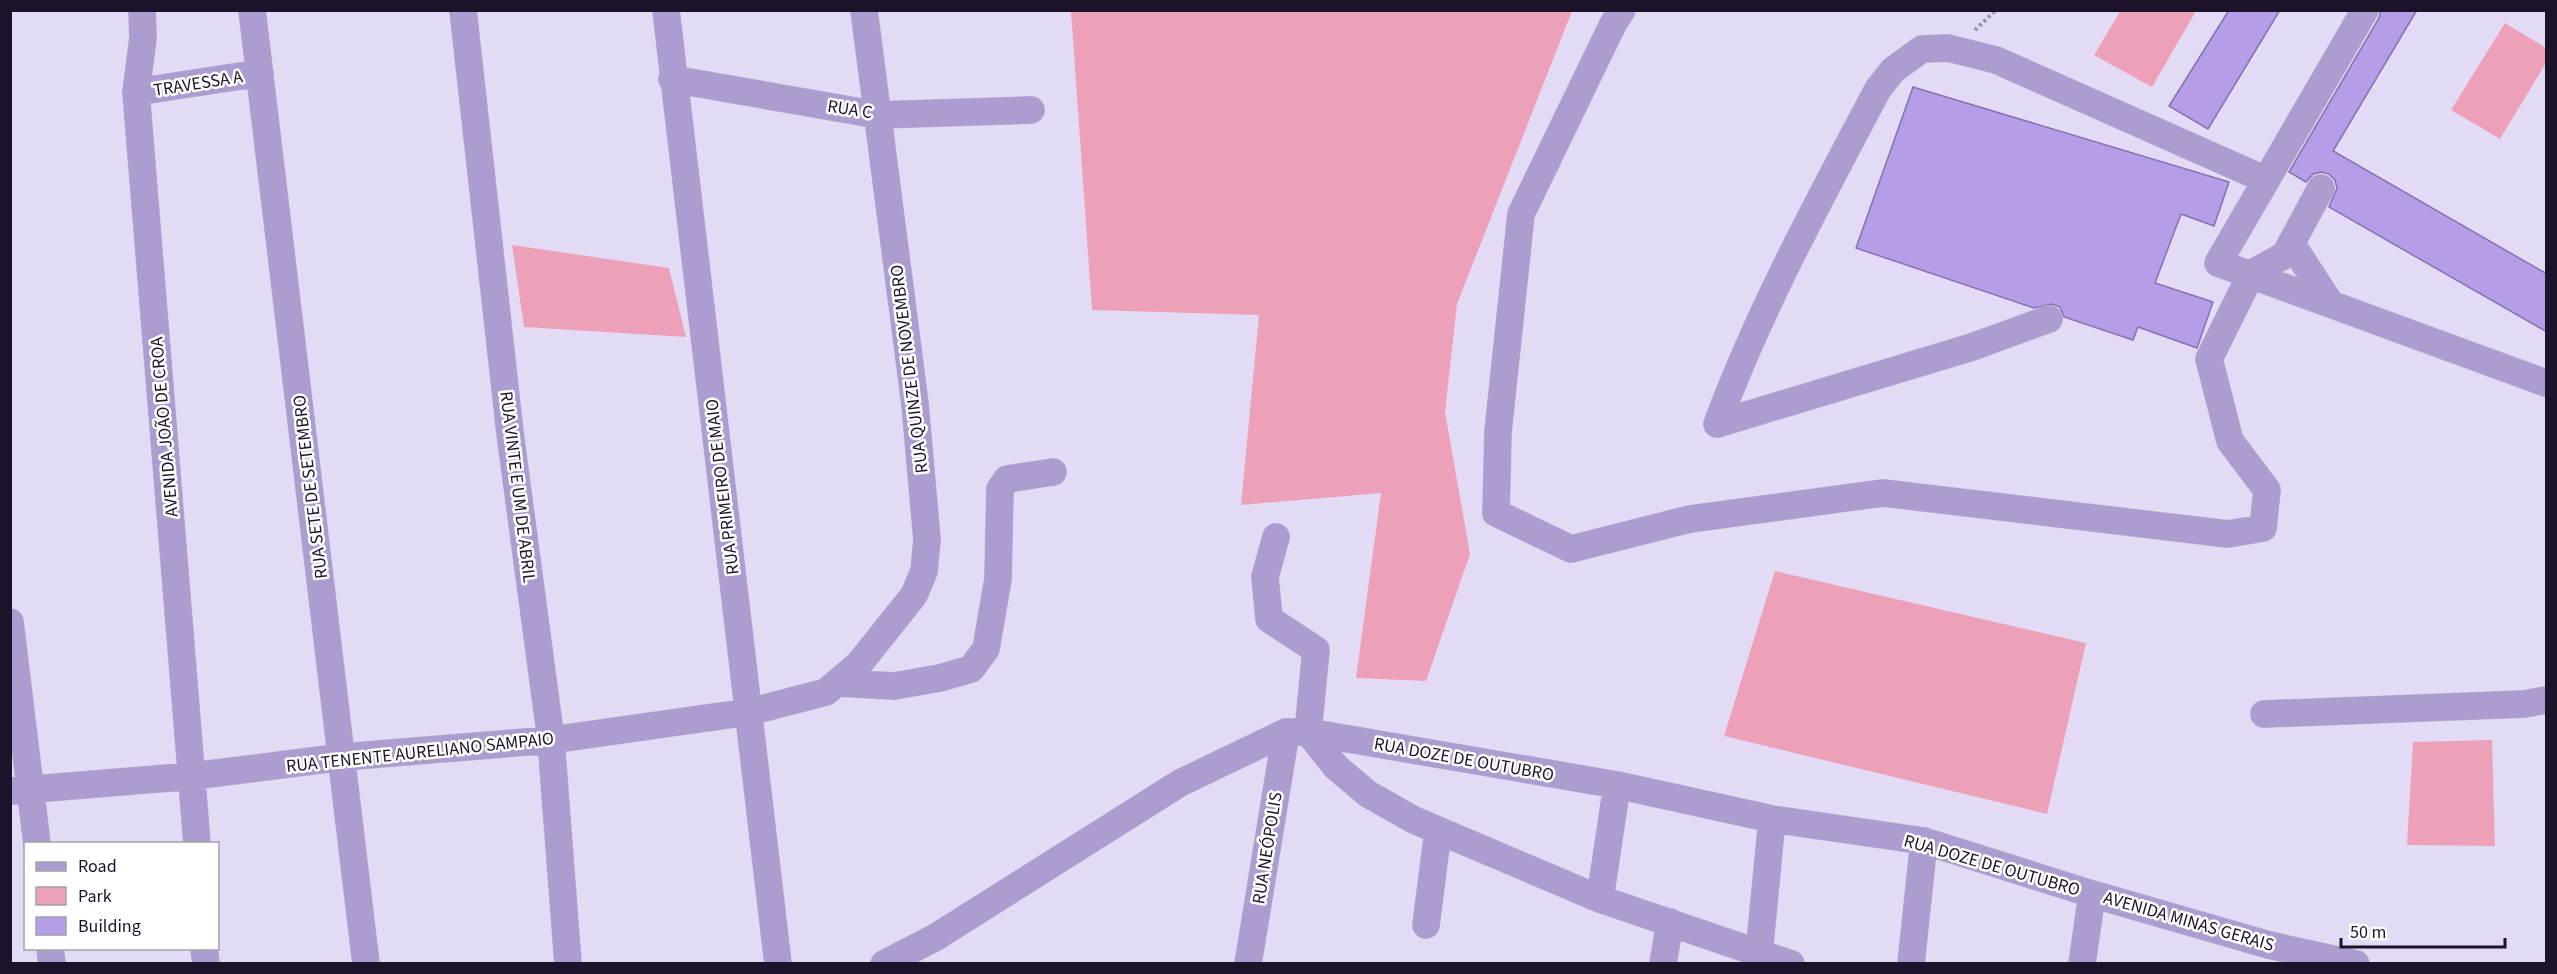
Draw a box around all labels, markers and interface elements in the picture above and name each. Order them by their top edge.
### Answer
street label: TRAVESSA A [152,64,245,103]
street label: RUA C [826,94,874,125]
street label: RUA QUINZE DE NOVEMBRO [884,263,935,475]
street label: AVENIDA JOÃO DE CROA [144,336,185,518]
street label: RUA VINTE E UM DE ABRIL [493,390,542,585]
street label: RUA SETE DE SETEMBRO [287,394,334,580]
street label: RUA PRIMEIRO DE MAIO [699,398,746,576]
street label: RUA TENENTE AURELIANO SAMPAIO [285,726,555,779]
street label: RUA DOZE DE OUTUBRO [1372,731,1556,788]
street label: RUA NEÓPOLIS [1246,790,1289,906]
street label: RUA DOZE DE OUTUBRO [1901,828,2083,903]
legend [24,842,219,950]
text: Road [78,854,117,879]
text: Park [78,884,112,909]
street label: AVENIDA MINAS GERAIS [2101,885,2277,958]
scale bar [2341,911,2504,949]
text: Building [78,914,141,939]
text: 50 m [2350,920,2386,945]

